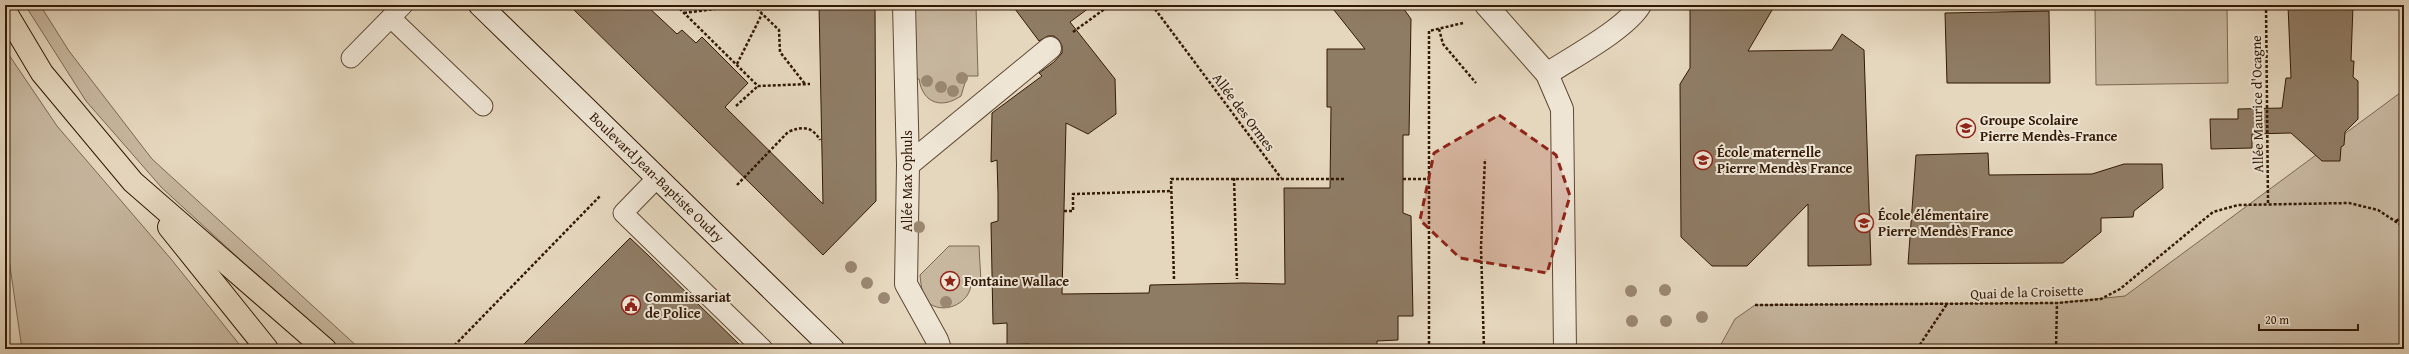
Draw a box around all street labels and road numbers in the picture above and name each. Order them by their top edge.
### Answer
street label: Allée Maurice d'Ocagne [2246,35,2268,173]
street label: Allée des Ormes [1208,69,1280,155]
street label: Boulevard Jean-Baptiste Oudry [585,107,729,247]
street label: Allée Max Ophuls [897,130,917,232]
street label: Quai de la Croisette [1970,280,2084,304]

